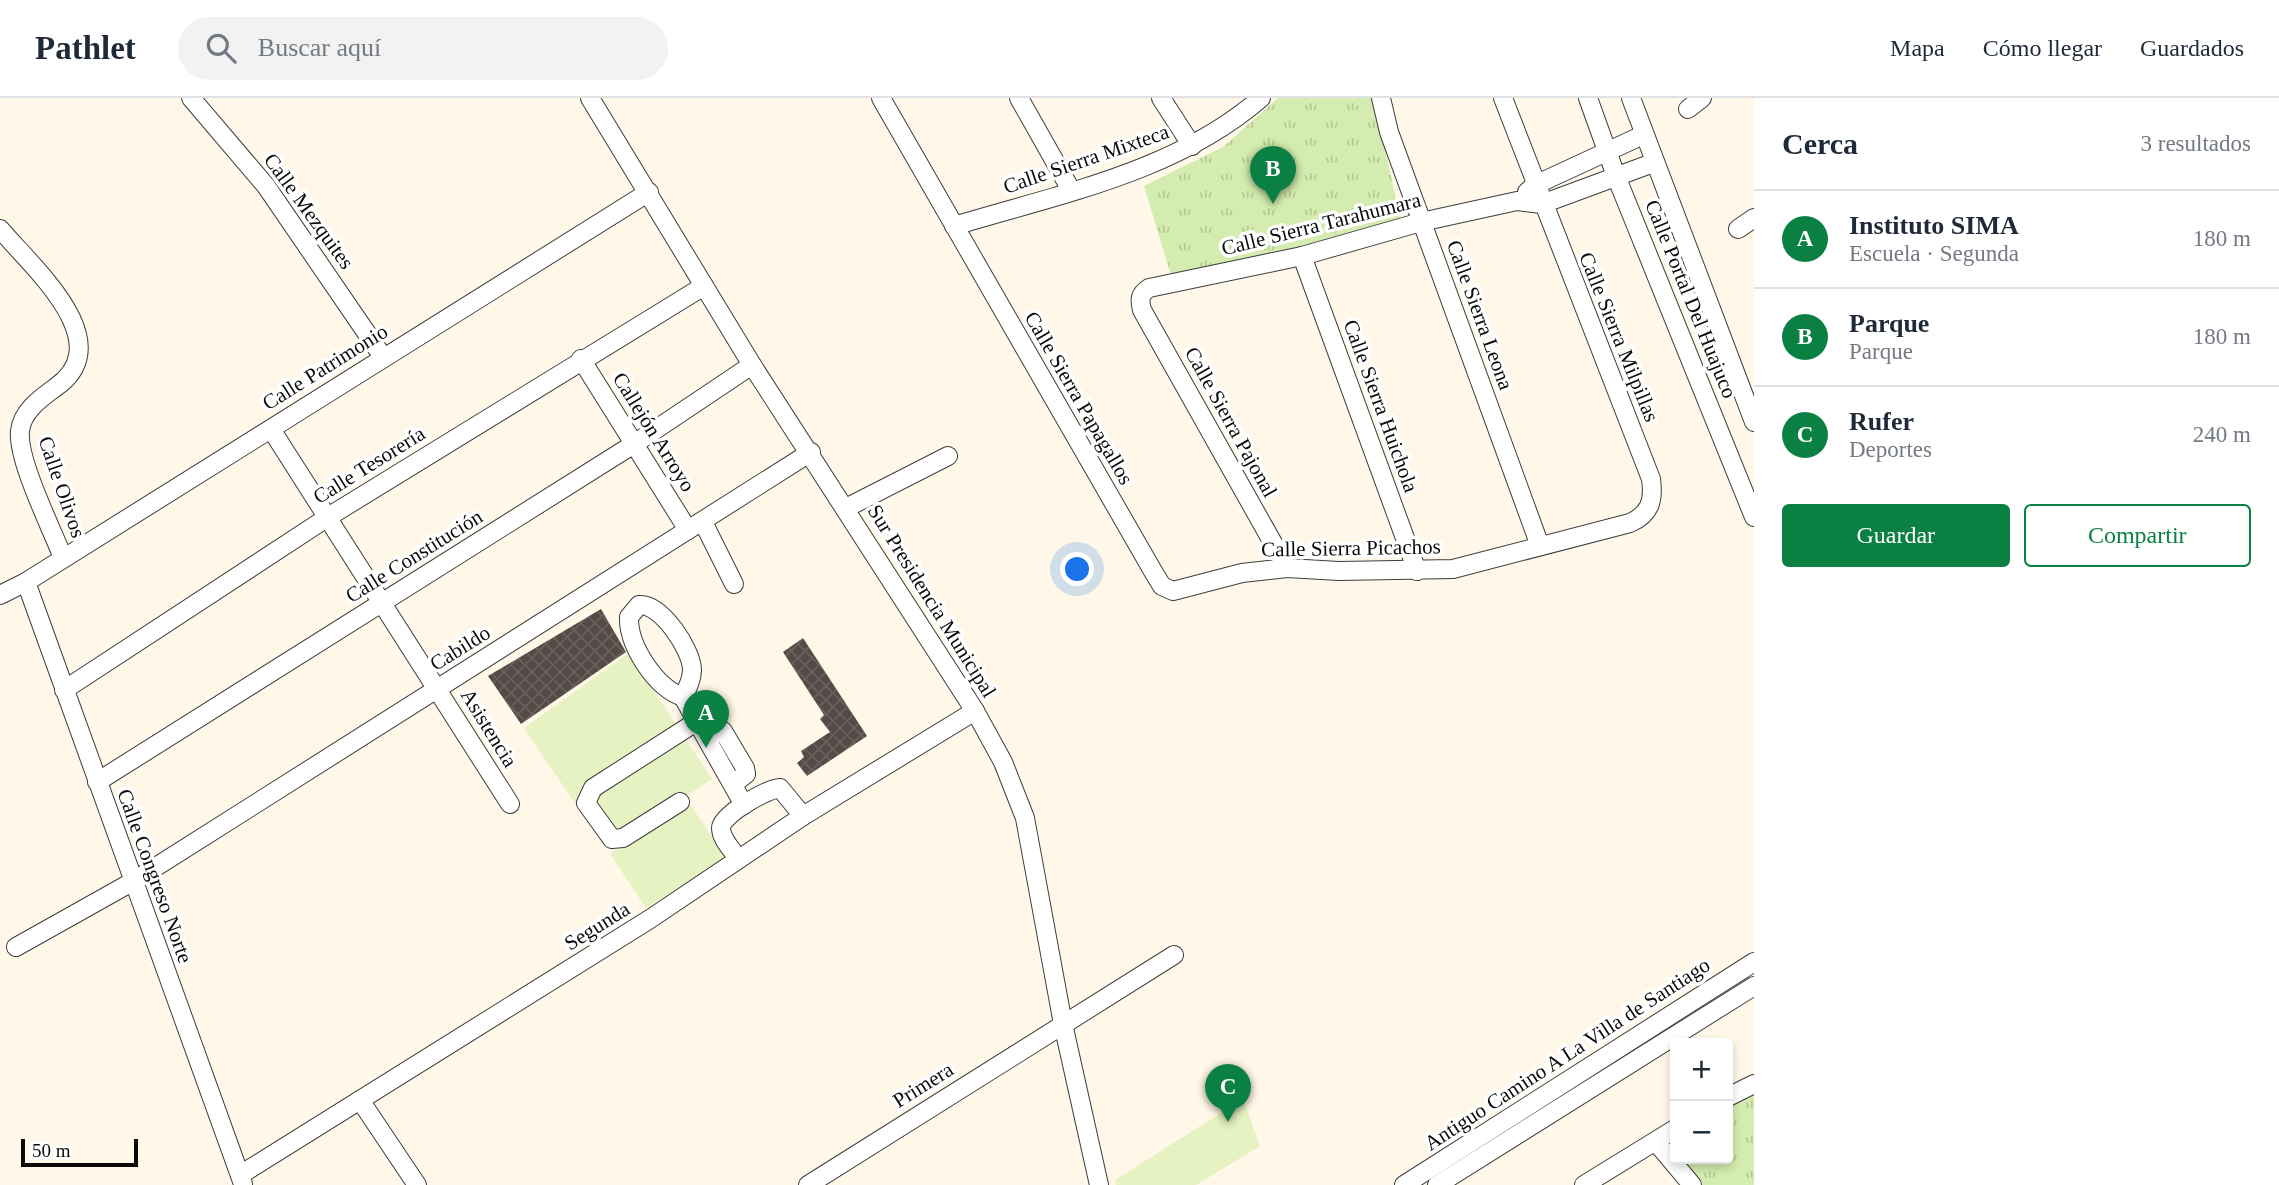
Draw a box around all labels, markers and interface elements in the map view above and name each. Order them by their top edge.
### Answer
search box [178,17,668,80]
icon: search [202,29,240,67]
text: Pathlet [35,30,136,66]
text: Buscar aquí [258,33,381,62]
text: Mapa [1890,35,1945,61]
text: Cómo llegar [1983,35,2102,61]
text: Guardados [2140,35,2244,61]
street label: Calle Sierra Mixteca [1000,119,1173,199]
text: Cerca [1782,127,1858,160]
text: 3 resultados [2140,131,2251,156]
pin: B [1250,146,1296,204]
street label: Calle Mezquites [259,149,359,273]
street label: Calle Sierra Tarahumara [1219,187,1424,260]
street label: Calle Portal Del Huajuco [1640,196,1742,402]
text: Instituto SIMA [1849,211,2019,240]
text: A [1797,226,1813,251]
text: 180 m [2193,226,2251,251]
street label: Calle Sierra Leona [1442,237,1518,394]
text: Escuela · Segunda [1849,241,2019,266]
street label: Calle Sierra Milpillas [1574,249,1664,425]
street label: Calle Sierra Papagallos [1020,307,1138,489]
text: Parque [1849,309,1929,338]
street label: Calle Sierra Huichola [1339,316,1424,496]
street label: Calle Patrimonio [258,319,392,415]
text: B [1797,324,1813,349]
text: 180 m [2193,324,2251,349]
text: Parque [1849,339,1913,364]
street label: Calle Sierra Pajonal [1180,343,1282,501]
street label: Callejón Arroyo [608,368,700,496]
text: Rufer [1849,407,1914,436]
street label: Calle Tesorería [309,421,430,509]
text: C [1797,422,1813,447]
text: 240 m [2193,422,2251,447]
street label: Calle Olivos [33,433,91,541]
text: Deportes [1849,437,1932,462]
street label: Sur Presidencia Municipal [863,500,1001,702]
street label: Calle Constitución [341,504,487,608]
button: Guardar [1782,504,2010,567]
button: Compartir [2024,504,2251,567]
street label: Calle Sierra Picachos [1261,534,1441,562]
your location [1060,552,1094,586]
street label: Cabildo [425,620,495,676]
street label: Asistencia [456,685,523,772]
pin: A [683,690,729,748]
street label: Calle Congreso Norte [112,786,198,966]
street label: Segunda [560,896,635,955]
street label: Antiguo Camino A La Villa de Santiago [1420,953,1714,1155]
map controls [1670,1038,1733,1164]
button: + [1670,1038,1733,1101]
street label: Primera [888,1057,958,1113]
pin: C [1205,1064,1251,1122]
button: − [1670,1101,1733,1164]
scale bar [21,1136,138,1168]
text: 50 m [32,1140,71,1161]

